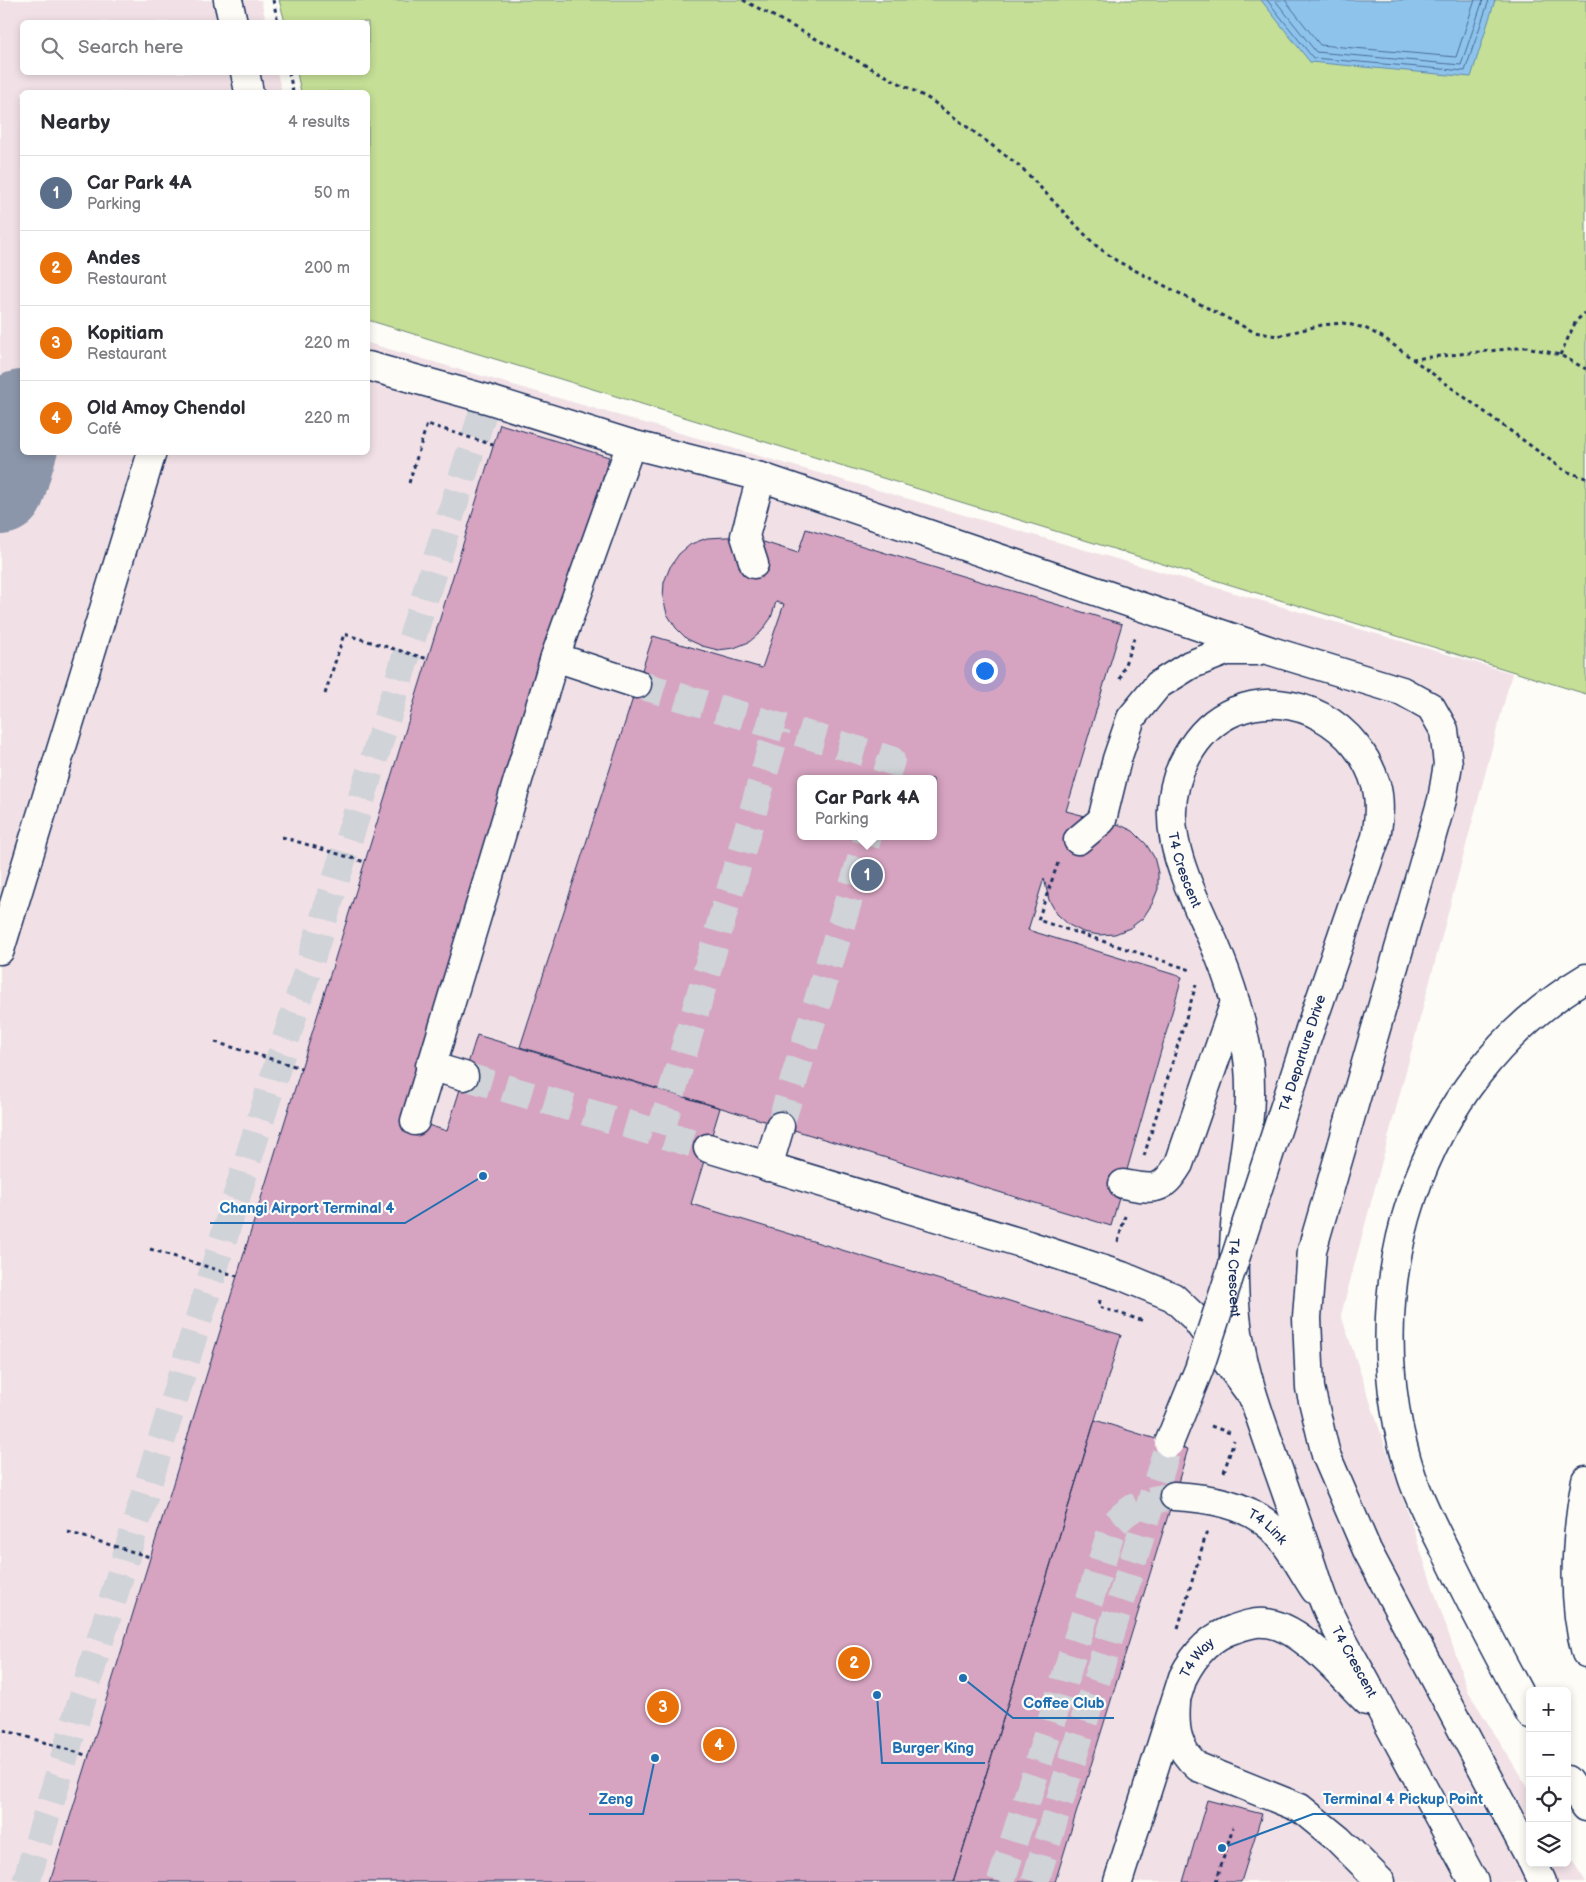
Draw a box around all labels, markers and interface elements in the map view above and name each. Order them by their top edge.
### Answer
search box [20,20,370,75]
icon: search [38,34,66,62]
text: Search here [78,36,183,59]
text: Nearby [40,110,110,135]
text: 4 results [288,113,350,132]
text: Car Park 4A [87,172,192,195]
text: 1 [53,184,59,203]
text: 50 m [314,184,350,203]
text: Parking [87,195,141,214]
text: Andes [87,247,140,270]
text: 2 [51,259,61,278]
text: 200 m [304,259,350,278]
text: Restaurant [87,270,167,289]
text: Kopitiam [87,322,164,345]
text: 3 [51,334,61,353]
text: 220 m [304,334,350,353]
text: Restaurant [87,345,167,364]
text: Old Amoy Chendol [87,397,246,420]
text: 4 [51,409,61,428]
text: 220 m [304,409,350,428]
text: Café [87,420,121,439]
your location [972,658,998,684]
popup [797,775,937,840]
text: Car Park 4A [815,787,919,810]
text: Parking [815,810,869,829]
street label: T4 Crescent [1164,831,1205,911]
pin: 1 [851,856,883,894]
street label: T4 Departure Drive [1276,992,1329,1114]
callout: Changi Airport Terminal 4 [210,1193,405,1223]
text: Changi Airport Terminal 4 [220,1199,395,1218]
street label: T4 Crescent [1225,1238,1244,1319]
street label: T4 Link [1245,1505,1291,1548]
street label: T4 Crescent [1328,1623,1381,1701]
street label: T4 Way [1176,1634,1218,1681]
pin: 2 [838,1644,870,1682]
map controls [1526,1687,1571,1867]
button: + [1526,1687,1571,1732]
pin: 3 [647,1688,679,1726]
callout: Coffee Club [1013,1688,1114,1718]
text: Coffee Club [1023,1694,1105,1713]
pin: 4 [703,1726,735,1764]
button: − [1526,1732,1571,1777]
callout: Burger King [882,1733,985,1763]
text: Burger King [892,1739,974,1758]
button: locate [1526,1777,1571,1822]
callout: Zeng [589,1784,643,1814]
callout: Terminal 4 Pickup Point [1313,1784,1493,1814]
text: Zeng [599,1790,633,1809]
text: Terminal 4 Pickup Point [1323,1790,1483,1809]
button: layers [1526,1822,1571,1867]

